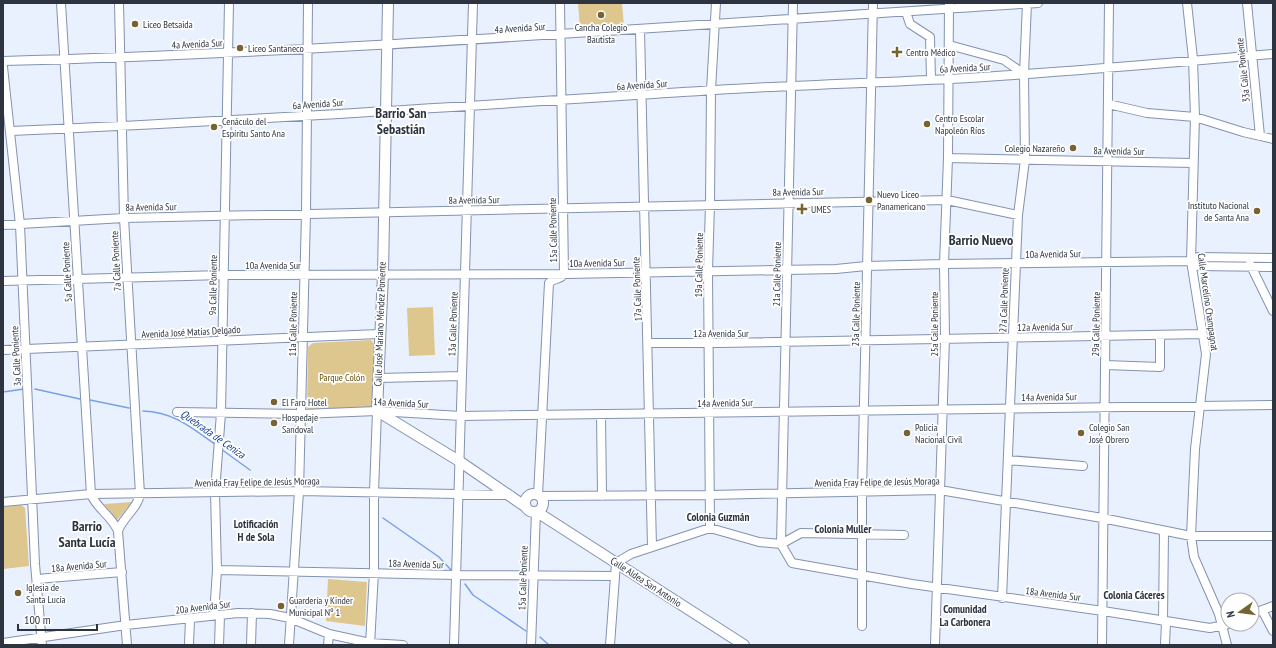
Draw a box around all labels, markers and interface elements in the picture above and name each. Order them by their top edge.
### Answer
marker: Cancha Colegio Bautista [596,10,606,20]
place label: Liceo Betsaida [143,18,193,31]
marker: Liceo Betsaida [130,19,140,29]
street label: 4a Avenida Sur [494,20,546,36]
place label: Cancha Colegio Bautista [575,21,627,46]
street label: 4a Avenida Sur [171,36,223,52]
street label: 33a Calle Poniente [1233,37,1253,103]
place label: Liceo Santaneco [248,42,304,55]
marker: Liceo Santaneco [235,43,245,53]
marker: Centro Médico [891,46,903,58]
place label: Centro Médico [906,46,955,59]
street label: 6a Avenida Sur [939,60,991,76]
street label: 6a Avenida Sur [616,77,668,93]
street label: 6a Avenida Sur [292,96,344,112]
district label: Barrio San Sebastián [375,104,427,138]
place label: Centro Escolar Napoleón Ríos [935,112,986,137]
place label: Cenáculo del Espíritu Santo Ana [222,115,285,140]
marker: Centro Escolar Napoleón Ríos [922,119,932,129]
marker: Cenáculo del Espíritu Santo Ana [209,122,219,132]
place label: Colegio Nazareño [1005,142,1065,155]
marker: Colegio Nazareño [1068,143,1078,153]
street label: 8a Avenida Sur [1093,144,1145,158]
street label: 8a Avenida Sur [772,185,824,199]
place label: Nuevo Liceo Panamericano [877,188,925,213]
street label: 8a Avenida Sur [448,193,500,207]
marker: Nuevo Liceo Panamericano [864,195,874,205]
street label: 15a Calle Poniente [546,197,560,263]
place label: Instituto Nacional de Santa Ana [1188,199,1250,224]
street label: 8a Avenida Sur [125,200,177,214]
marker: UMES [796,203,808,215]
place label: UMES [811,203,831,216]
marker: Instituto Nacional de Santa Ana [1252,206,1262,216]
street label: 7a Calle Poniente [108,231,124,291]
district label: Barrio Nuevo [949,231,1013,249]
street label: 19a Calle Poniente [692,232,706,298]
street label: 5a Calle Poniente [59,241,75,303]
street label: 21a Calle Poniente [770,241,784,307]
street label: 10a Avenida Sur [1025,247,1081,261]
street label: Calle Marcelino Champagnat [1195,252,1221,352]
street label: 9a Calle Poniente [206,255,220,315]
street label: 10a Avenida Sur [569,256,625,270]
street label: 17a Calle Poniente [629,256,645,322]
street label: 10a Avenida Sur [245,259,301,272]
street label: Calle José Mariano Méndez Poniente [371,261,389,387]
street label: 27a Calle Poniente [996,267,1012,333]
street label: 23a Calle Poniente [849,281,863,347]
street label: 11a Calle Poniente [286,291,300,357]
street label: 13a Calle Poniente [445,291,461,357]
street label: 29a Calle Poniente [1089,291,1103,357]
street label: 25a Calle Poniente [928,292,941,356]
street label: 12a Avenida Sur [1017,320,1073,334]
street label: Avenida José Matías Delgado [141,323,241,341]
street label: 3a Calle Poniente [8,325,24,387]
street label: 12a Avenida Sur [693,327,749,340]
park label: Parque Colón [319,371,365,384]
street label: 14a Avenida Sur [1021,390,1077,404]
street label: 14a Avenida Sur [373,395,429,411]
place label: El Faro Hotel [282,396,328,409]
street label: 14a Avenida Sur [697,396,753,410]
marker: El Faro Hotel [269,397,279,407]
water label: Quebrada de Ceniza [178,407,248,462]
place label: Hospedaje Sandoval [282,411,318,436]
marker: Hospedaje Sandoval [269,418,279,428]
place label: Policia Nacional Civil [915,421,963,446]
place label: Colegio San José Obrero [1088,421,1130,446]
marker: Policia Nacional Civil [902,428,912,438]
marker: Colegio San José Obrero [1076,428,1086,438]
street label: Avenida Fray Felipe de Jesús Moraga [194,474,320,490]
street label: Avenida Fray Felipe de Jesús Moraga [814,474,940,490]
district label: Colonia Guzmán [687,510,749,524]
district label: Barrio Santa Lucía [59,517,116,551]
district label: Lotificación H de Sola [234,517,278,544]
district label: Colonia Muller [815,522,872,536]
street label: 15a Calle Poniente [515,545,531,611]
street label: Calle Aldea San Antonio [608,554,684,610]
street label: 18a Avenida Sur [51,557,108,575]
street label: 18a Avenida Sur [388,557,444,571]
place label: Iglesia de Santa Lucía [26,581,66,606]
street label: 18a Avenida Sur [1025,584,1082,604]
marker: Iglesia de Santa Lucía [13,588,23,598]
district label: Colonia Cáceres [1103,588,1165,602]
north arrow [1220,592,1260,632]
place label: Guardería y Kinder Municipal Nº 1 [289,594,353,619]
street label: 20a Avenida Sur [175,597,232,617]
marker: Guardería y Kinder Municipal Nº 1 [276,601,286,611]
district label: Comunidad La Carbonera [939,602,991,629]
scale bar [18,606,97,632]
text: N [1223,610,1238,619]
text: 100 m [24,612,51,627]

